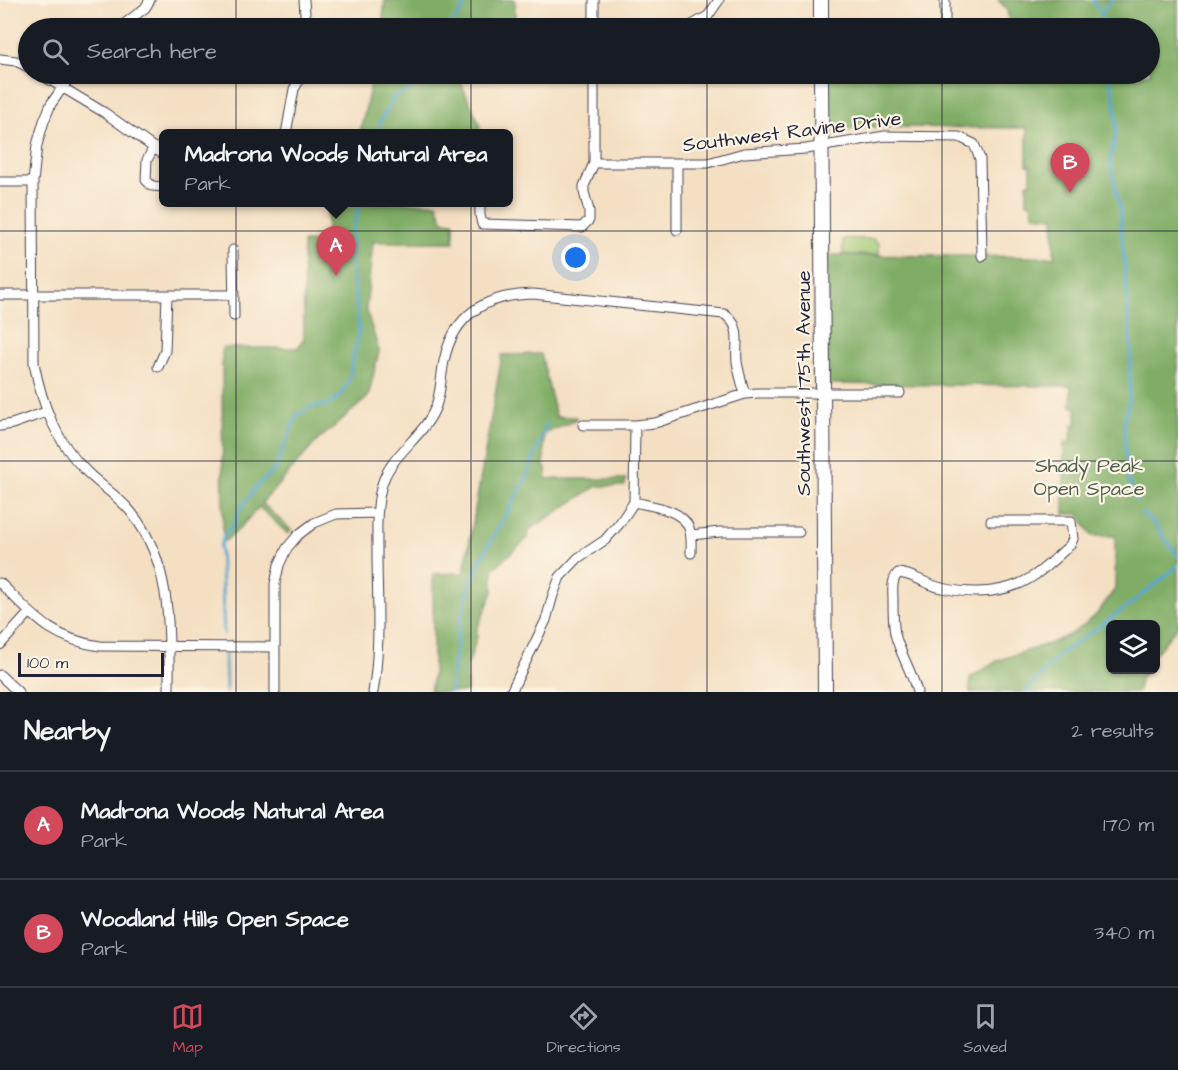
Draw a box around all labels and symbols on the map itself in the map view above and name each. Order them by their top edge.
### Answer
street label: Southwest Ravine Drive [681,105,903,159]
pin: B [1050,144,1090,193]
pin: A [316,226,356,276]
your location [561,243,590,272]
street label: Southwest 175th Avenue [790,270,818,496]
park label: Shady Peak Open Space [1034,452,1145,503]
scale bar [18,650,164,678]

